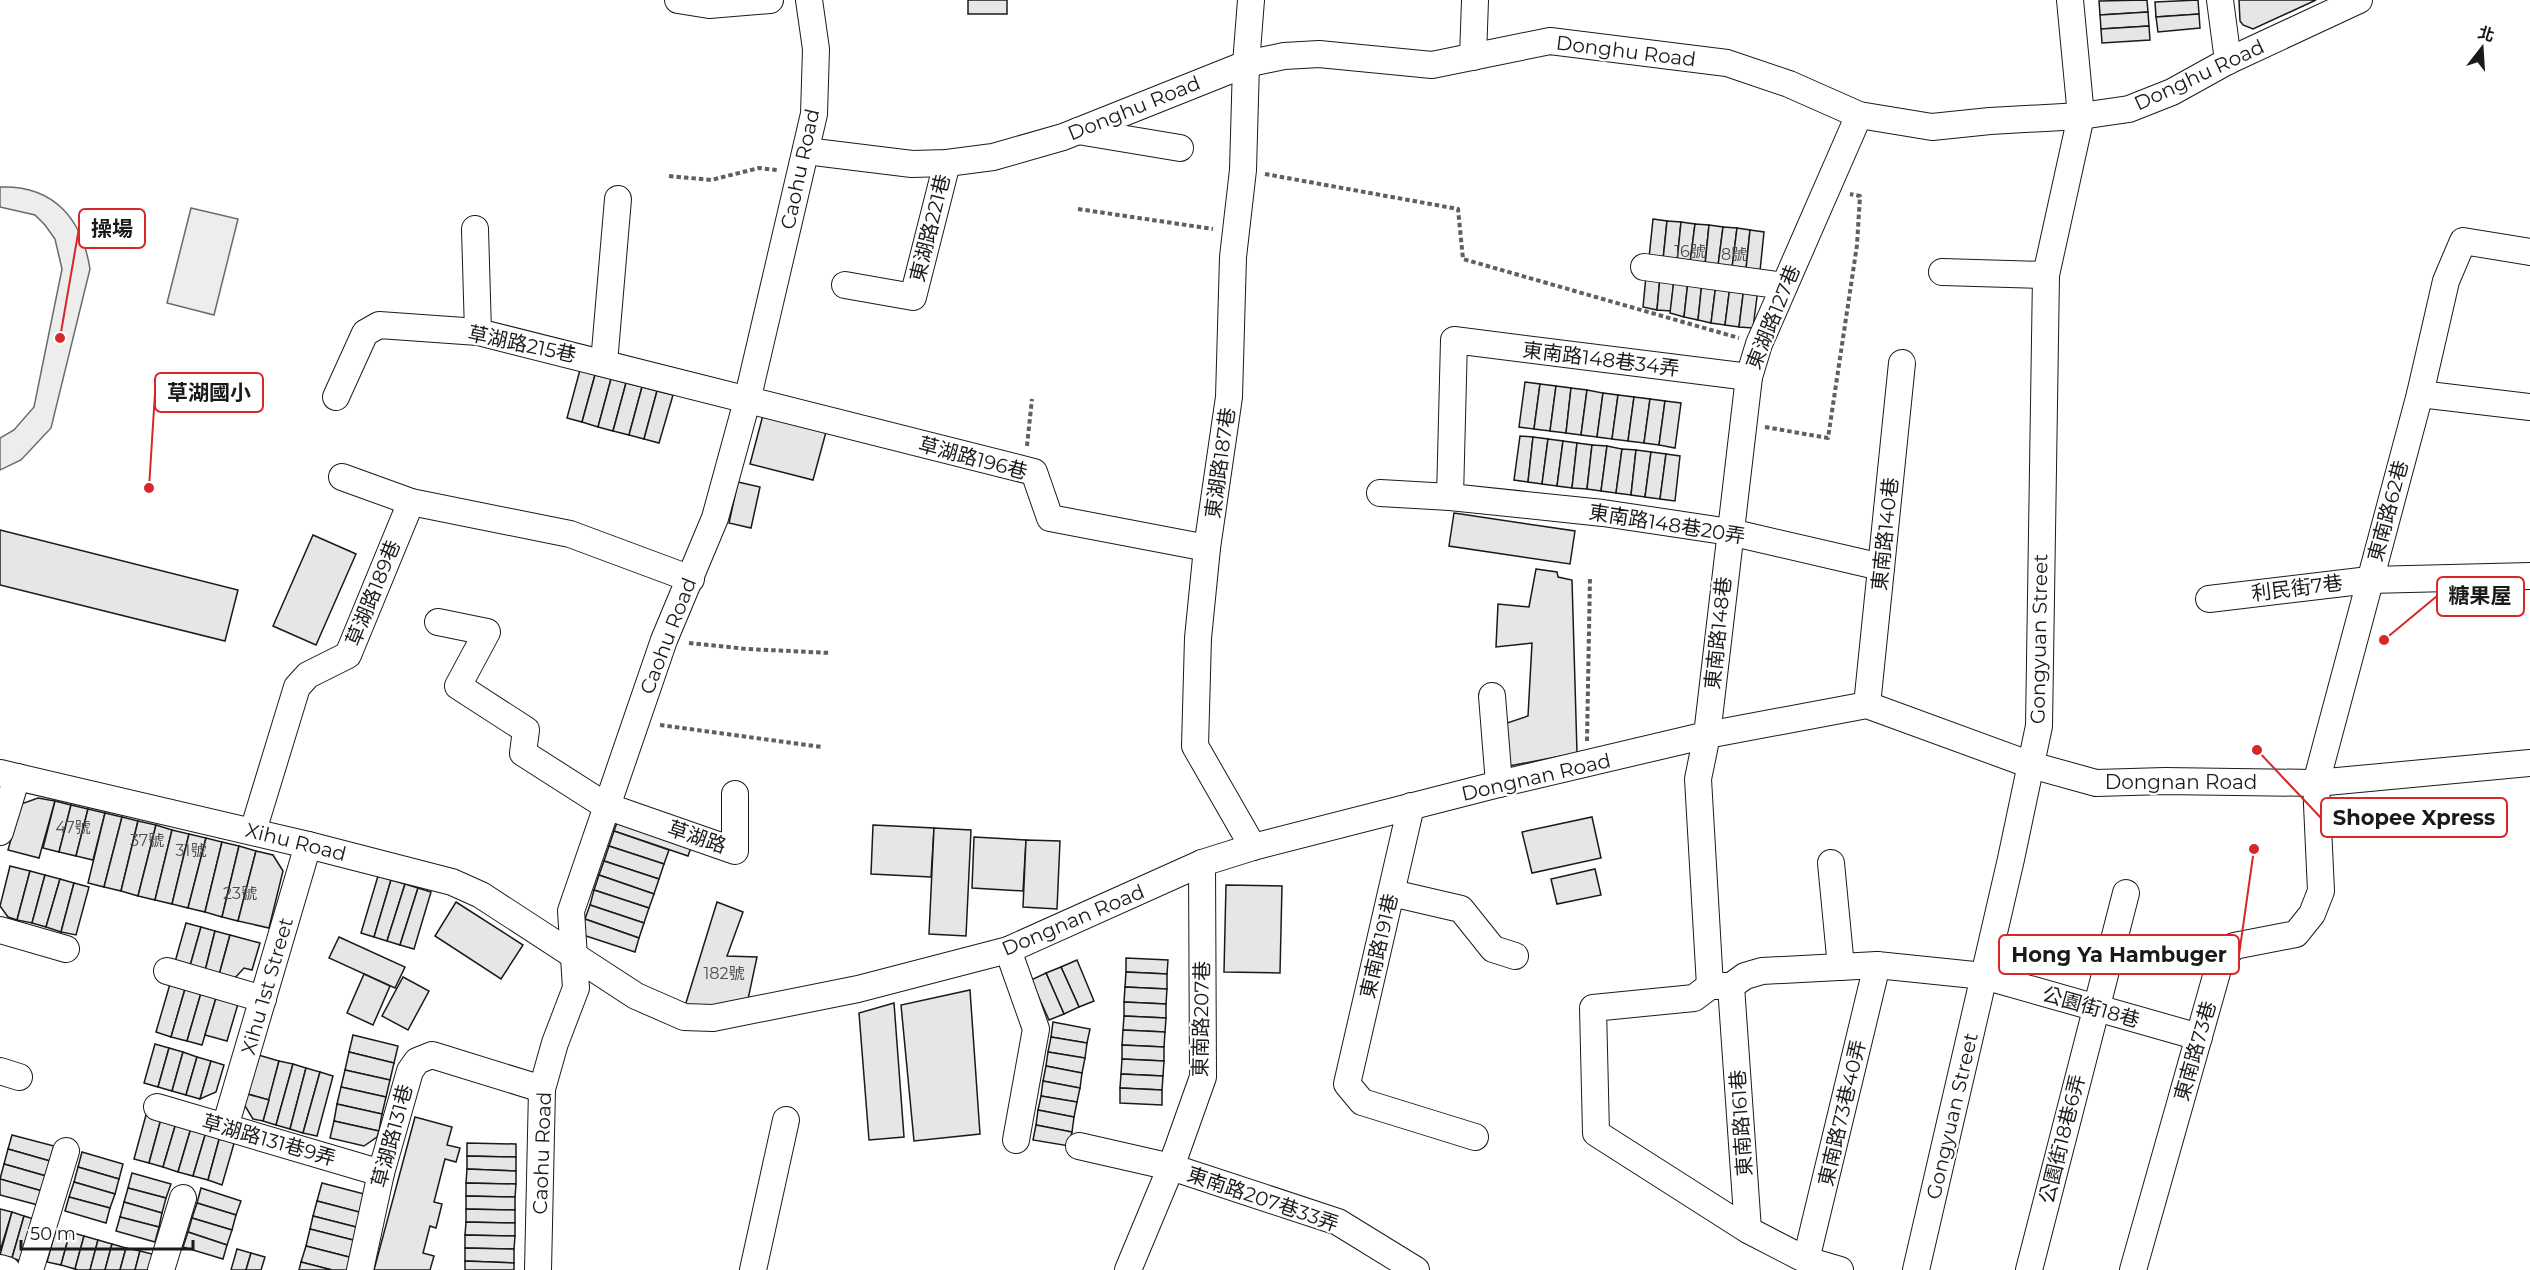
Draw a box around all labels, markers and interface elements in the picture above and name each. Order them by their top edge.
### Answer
north arrow [2452,18,2512,78]
text: 北 [2476,23,2497,46]
street label: Donghu Road [1555,31,1697,71]
street label: Donghu Road [2130,34,2268,116]
street label: Donghu Road [1064,71,1204,145]
street label: Caohu Road [775,106,825,232]
street label: 東湖路221巷 [905,172,955,284]
callout: 操場 [79,209,145,248]
text: 操場 [91,216,133,241]
house number: 16號 [1674,242,1706,261]
house number: 8號 [1721,245,1747,264]
street label: 東湖路127巷 [1741,261,1805,373]
street label: 草湖路215巷 [466,321,578,367]
street label: 東南路148巷34弄 [1521,337,1681,381]
callout: 草湖國小 [155,373,263,412]
text: 草湖國小 [167,380,251,405]
street label: 東湖路187巷 [1200,406,1240,520]
street label: 草湖路196巷 [916,432,1030,484]
street label: 東南路62巷 [2363,458,2413,564]
street label: 東南路140巷 [1867,476,1903,592]
street label: 東南路148巷20弄 [1587,500,1747,548]
street label: 草湖路189巷 [341,537,405,649]
street label: Gongyuan Street [2026,554,2052,724]
street label: 利民街7巷 [2250,570,2344,606]
street label: Caohu Road [635,574,701,698]
street label: 東南路148巷 [1700,575,1736,691]
callout: 糖果屋 [2437,577,2524,616]
text: 糖果屋 [2449,583,2512,608]
street label: Dongnan Road [1459,748,1613,806]
street label: Dongnan Road [2105,770,2257,794]
callout: Shopee Xpress [2321,798,2507,837]
text: Shopee Xpress [2333,805,2495,830]
street label: 草湖路 [665,816,729,858]
house number: 47號 [55,818,91,837]
street label: Xihu Road [243,818,349,866]
house number: 37號 [130,831,164,850]
house number: 31號 [176,841,206,860]
street label: Dongnan Road [998,879,1148,961]
house number: 23號 [223,884,257,903]
street label: 東南路191巷 [1355,891,1403,1001]
street label: Xihu 1st Street [236,915,298,1057]
callout: Hong Ya Hambuger [1999,935,2239,974]
text: Hong Ya Hambuger [2011,942,2227,967]
street label: 東南路207巷 [1188,961,1214,1077]
house number: 182號 [703,964,745,983]
street label: 公園街18巷 [2040,982,2142,1032]
street label: 東南路73巷 [2169,998,2221,1104]
street label: Gongyuan Street [1921,1030,1983,1202]
street label: 東南路73巷40弄 [1814,1038,1870,1188]
street label: 東南路161巷 [1725,1069,1757,1177]
street label: 公園街18巷6弄 [2034,1072,2090,1206]
street label: 草湖路131巷 [367,1082,417,1190]
street label: Caohu Road [528,1091,556,1215]
street label: 草湖路131巷9弄 [199,1109,339,1171]
street label: 東南路207巷33弄 [1184,1162,1342,1236]
scale bar [21,1213,194,1251]
text: 50 m [30,1223,76,1245]

